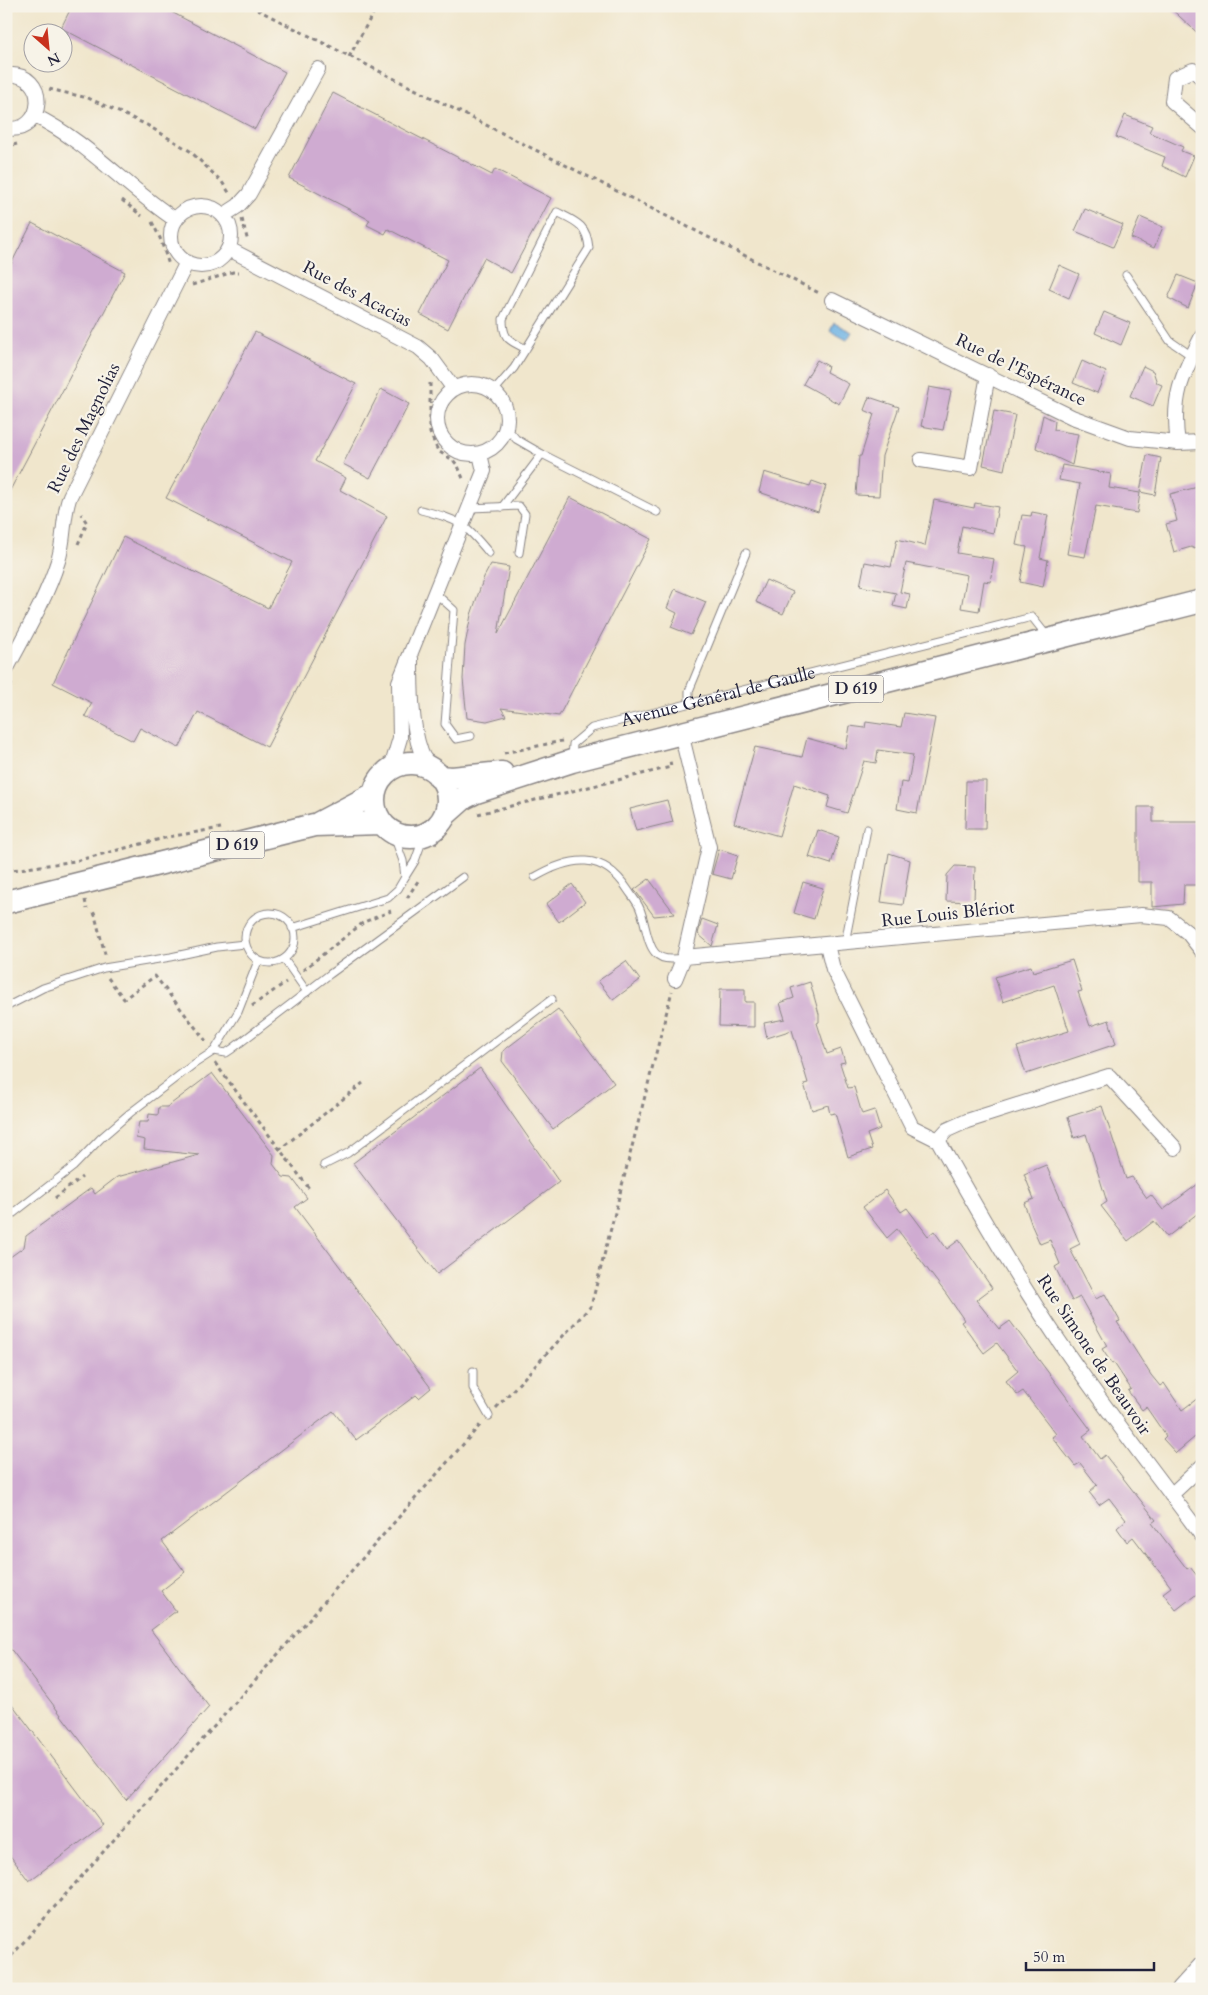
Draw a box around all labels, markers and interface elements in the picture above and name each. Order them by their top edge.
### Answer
north arrow [22,22,72,72]
text: N [44,48,63,70]
street label: Rue des Acacias [298,255,416,333]
street label: Rue de l'Espérance [952,328,1090,412]
street label: Rue des Magnolias [42,359,126,497]
street label: Avenue Général de Gaulle [618,660,818,733]
road number: D 619 [828,676,884,702]
road number: D 619 [210,832,264,858]
street label: Rue Louis Blériot [880,895,1016,933]
street label: Rue Simone de Beauvoir [1031,1270,1157,1441]
scale bar [1026,1940,1153,1972]
text: 50 m [1033,1947,1065,1967]

